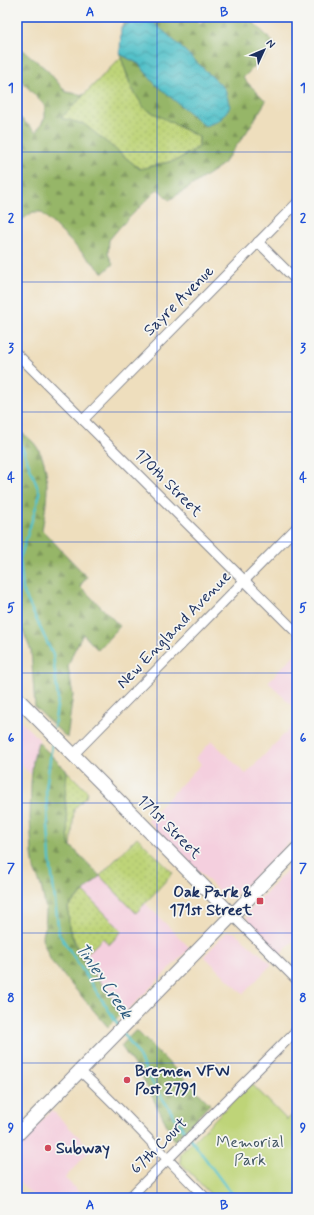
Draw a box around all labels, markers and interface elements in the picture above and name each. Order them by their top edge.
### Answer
text: A [86,4,94,21]
text: B [220,4,229,21]
north arrow [244,30,284,70]
text: N [263,36,278,51]
text: 1 [8,80,14,97]
text: 1 [300,80,306,97]
text: 2 [8,210,15,227]
text: 2 [300,210,307,227]
street label: Sayre Avenue [139,261,219,341]
text: 3 [8,340,14,357]
text: 3 [300,340,306,357]
street label: 170th Street [129,444,207,522]
text: 4 [7,470,15,487]
text: 4 [299,470,307,487]
street label: New England Avenue [112,566,236,694]
text: 5 [7,600,15,617]
text: 5 [299,600,307,617]
text: 6 [8,730,15,747]
text: 6 [300,730,307,747]
street label: 171st Street [132,790,206,864]
text: 7 [7,860,15,877]
text: 7 [299,860,307,877]
place label: Oak Park & 171st Street [169,882,253,921]
marker: Oak Park & 171st Street [255,896,265,906]
water label: Tinley Creek [71,939,138,1024]
text: 8 [7,990,15,1007]
text: 8 [299,990,307,1007]
place label: Bremen VFW Post 2791 [135,1061,230,1100]
marker: Bremen VFW Post 2791 [122,1075,132,1085]
street label: 67th Court [126,1113,192,1179]
text: 9 [8,1120,15,1137]
text: 9 [300,1120,307,1137]
park label: Memorial Park [216,1132,284,1171]
place label: Subway [56,1138,110,1159]
marker: Subway [43,1143,53,1153]
text: A [86,1197,94,1214]
text: B [220,1197,229,1214]

